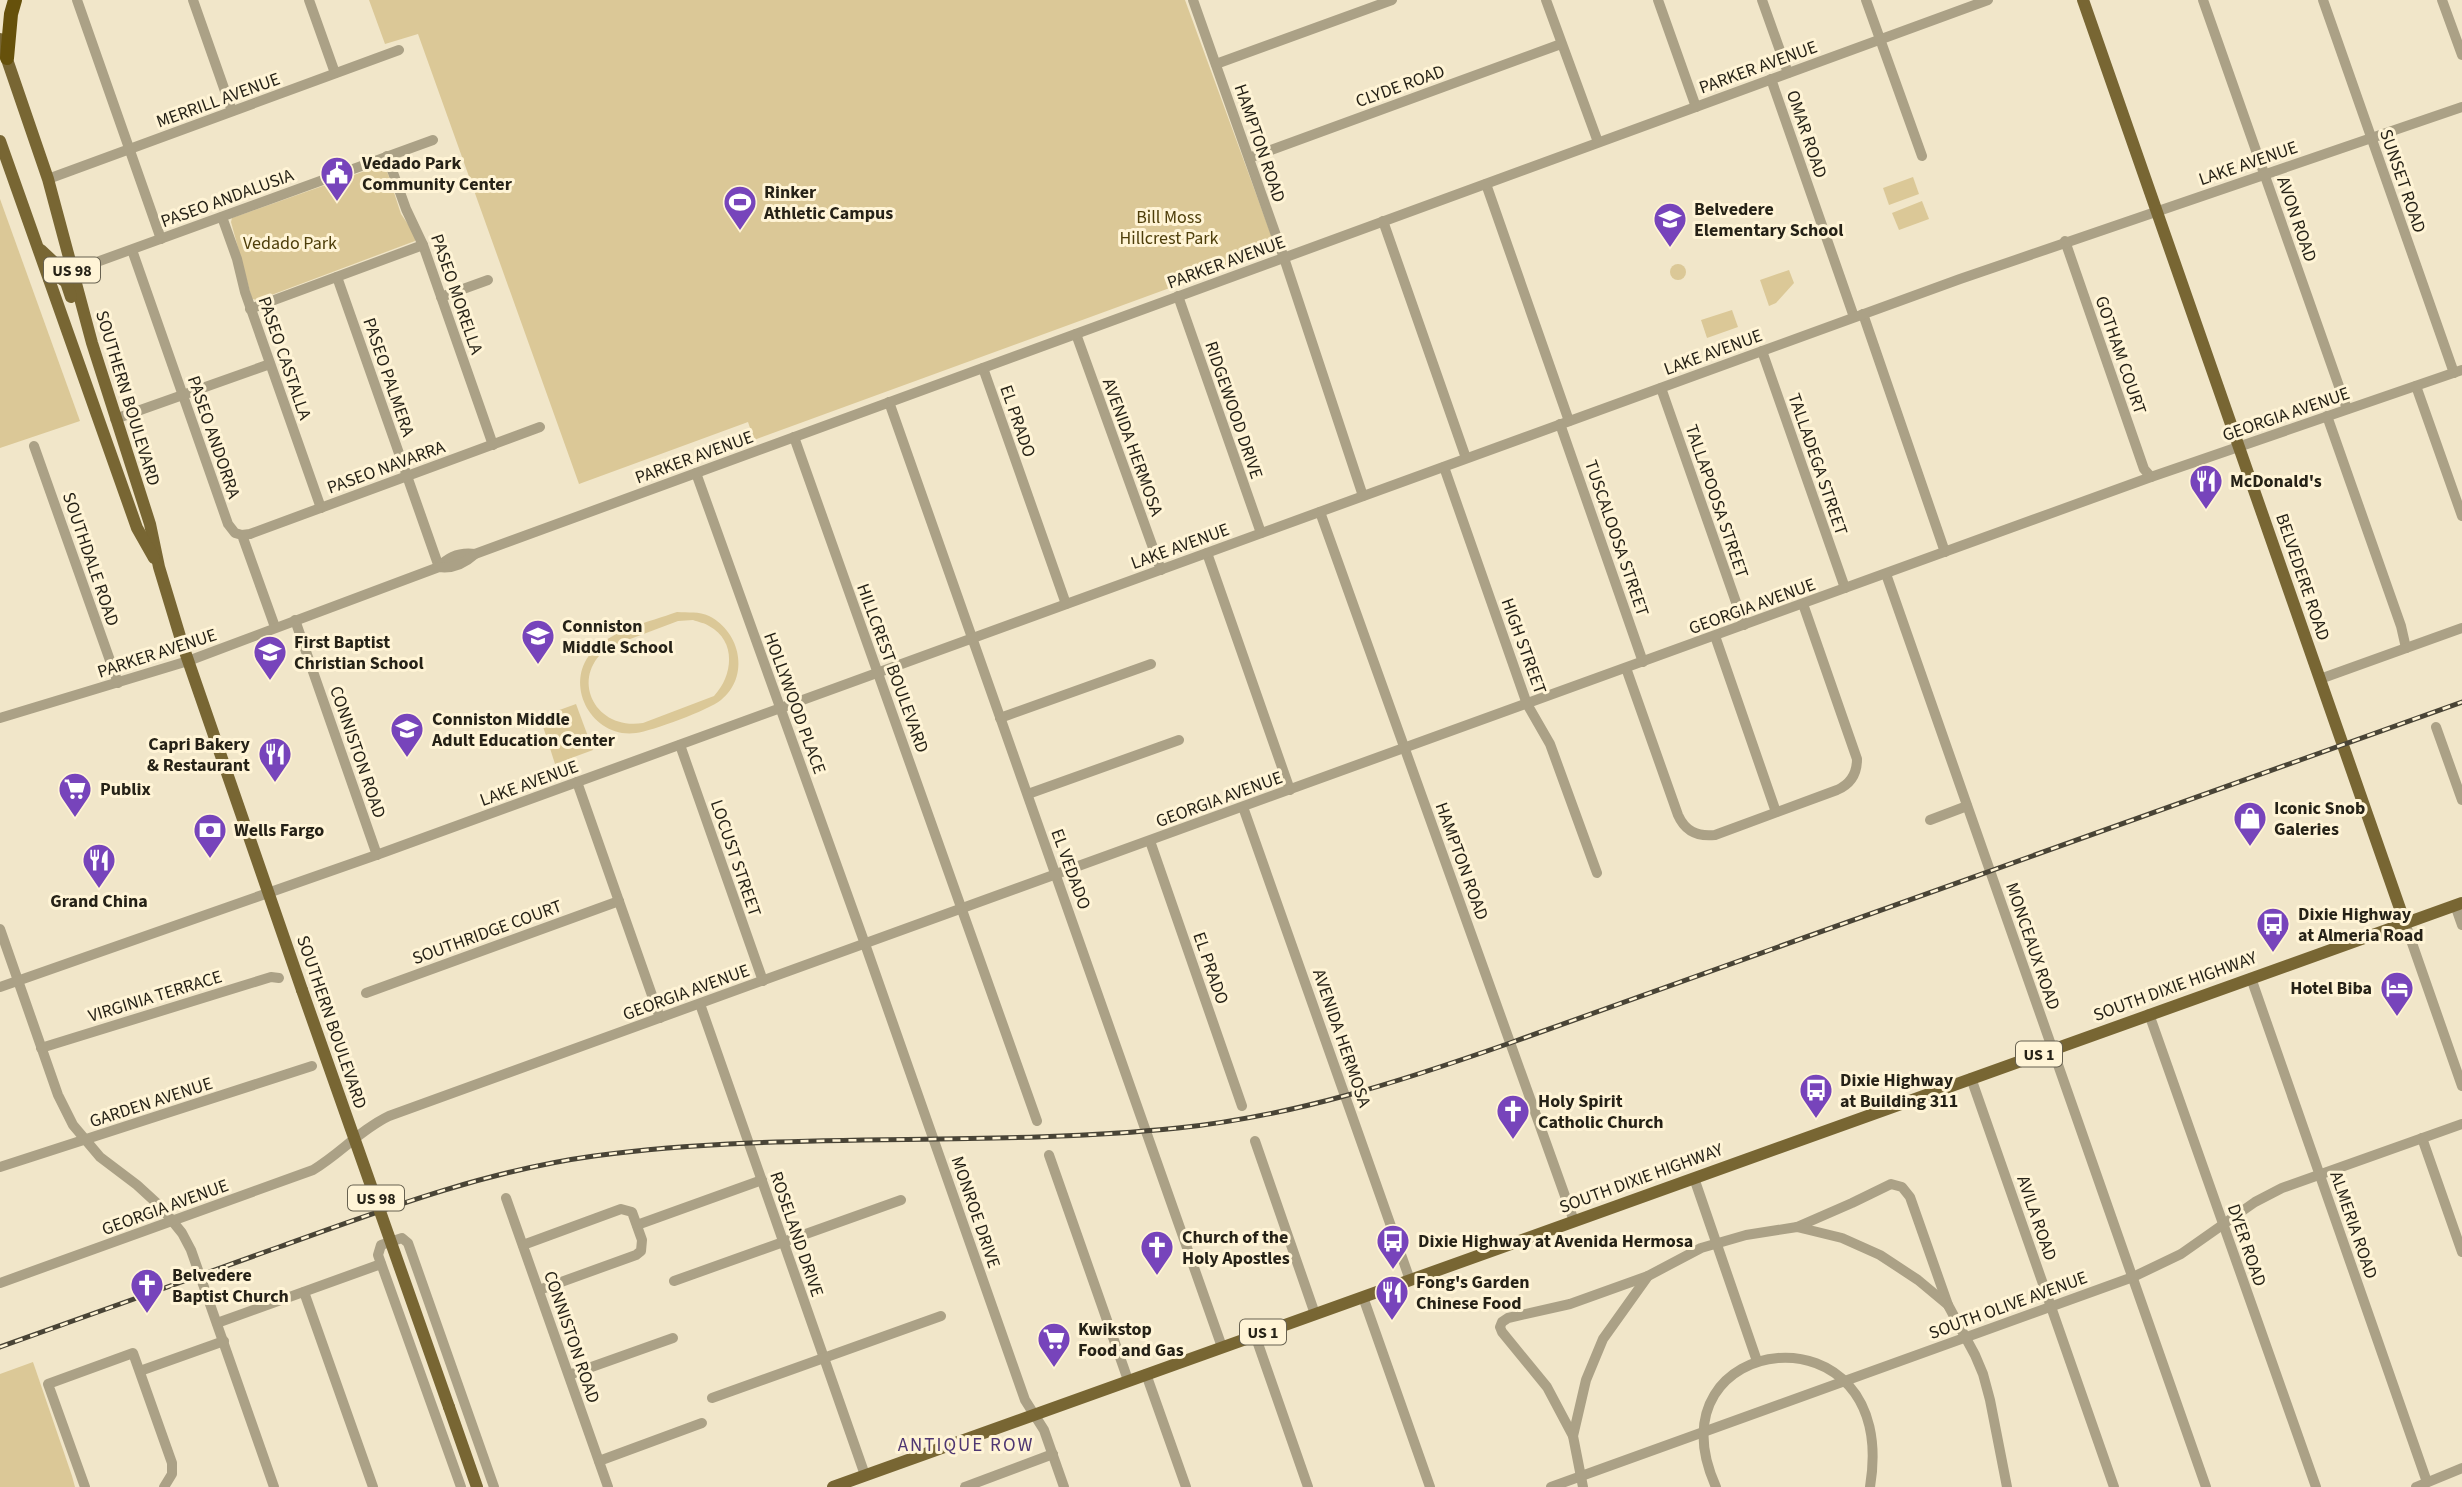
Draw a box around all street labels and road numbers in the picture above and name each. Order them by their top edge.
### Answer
street label: PARKER AVENUE [1696,34,1821,100]
street label: CLYDE ROAD [1352,59,1448,114]
street label: MERRILL AVENUE [153,67,283,134]
street label: HAMPTON ROAD [1228,81,1291,206]
street label: OMAR ROAD [1780,87,1833,181]
street label: SUNSET ROAD [2373,126,2432,236]
street label: LAKE AVENUE [2195,135,2301,192]
street label: PASEO ANDALUSIA [157,163,297,234]
street label: AVON ROAD [2270,173,2323,265]
street label: PARKER AVENUE [1164,229,1289,295]
street label: PASEO MORELLA [424,231,489,358]
road number: US 98 [44,258,100,282]
street label: PASEO CASTALLA [252,293,317,423]
street label: GOTHAM COURT [2089,293,2153,418]
street label: SOUTHERN BOULEVARD [89,307,166,489]
street label: PASEO PALMERA [356,314,421,440]
street label: LAKE AVENUE [1660,323,1766,382]
street label: RIDGEWOOD DRIVE [1198,338,1269,482]
street label: PASEO ANDORRA [181,372,246,502]
street label: AVENIDA HERMOSA [1096,375,1169,520]
street label: GEORGIA AVENUE [2219,381,2353,448]
street label: EL PRADO [993,382,1042,461]
street label: TALLADEGA STREET [1781,390,1854,539]
street label: TALLAPOOSA STREET [1679,421,1755,582]
street label: PARKER AVENUE [632,424,757,490]
street label: PASEO NAVARRA [324,434,449,500]
street label: TUSCALOOSA STREET [1578,457,1655,620]
street label: SOUTHDALE ROAD [56,489,125,629]
street label: BELVEDERE ROAD [2269,510,2336,644]
street label: LAKE AVENUE [1127,517,1233,576]
street label: GEORGIA AVENUE [1685,572,1819,641]
street label: HILLCREST BOULEVARD [850,580,935,756]
street label: HIGH STREET [1495,595,1553,698]
street label: PARKER AVENUE [94,622,220,685]
street label: HOLLYWOOD PLACE [757,629,832,778]
street label: CONNISTON ROAD [323,683,392,822]
street label: LAKE AVENUE [476,754,582,813]
street label: GEORGIA AVENUE [1152,765,1286,834]
street label: LOCUST STREET [704,796,767,920]
street label: HAMPTON ROAD [1429,799,1494,924]
street label: EL VEDADO [1044,825,1097,913]
street label: MONCEAUX ROAD [1999,879,2066,1013]
street label: SOUTHRIDGE COURT [409,894,566,971]
street label: EL PRADO [1186,929,1235,1008]
street label: SOUTHERN BOULEVARD [290,932,373,1112]
street label: SOUTH DIXIE HIGHWAY [2090,945,2261,1028]
street label: GEORGIA AVENUE [619,958,753,1027]
street label: VIRGINIA TERRACE [85,964,225,1029]
street label: AVENIDA HERMOSA [1306,966,1377,1111]
road number: US 1 [2016,1042,2062,1066]
street label: GARDEN AVENUE [86,1071,216,1134]
street label: SOUTH DIXIE HIGHWAY [1556,1137,1727,1220]
street label: MONROE DRIVE [945,1153,1006,1271]
street label: ROSELAND DRIVE [763,1168,830,1300]
street label: ALMERIA ROAD [2323,1168,2384,1282]
street label: AVILA ROAD [2010,1172,2063,1264]
street label: GEORGIA AVENUE [98,1173,232,1242]
road number: US 98 [348,1186,404,1210]
street label: DYER ROAD [2221,1201,2272,1290]
street label: SOUTH OLIVE AVENUE [1925,1265,2091,1346]
street label: CONNISTON ROAD [537,1268,606,1407]
road number: US 1 [1240,1320,1286,1344]

